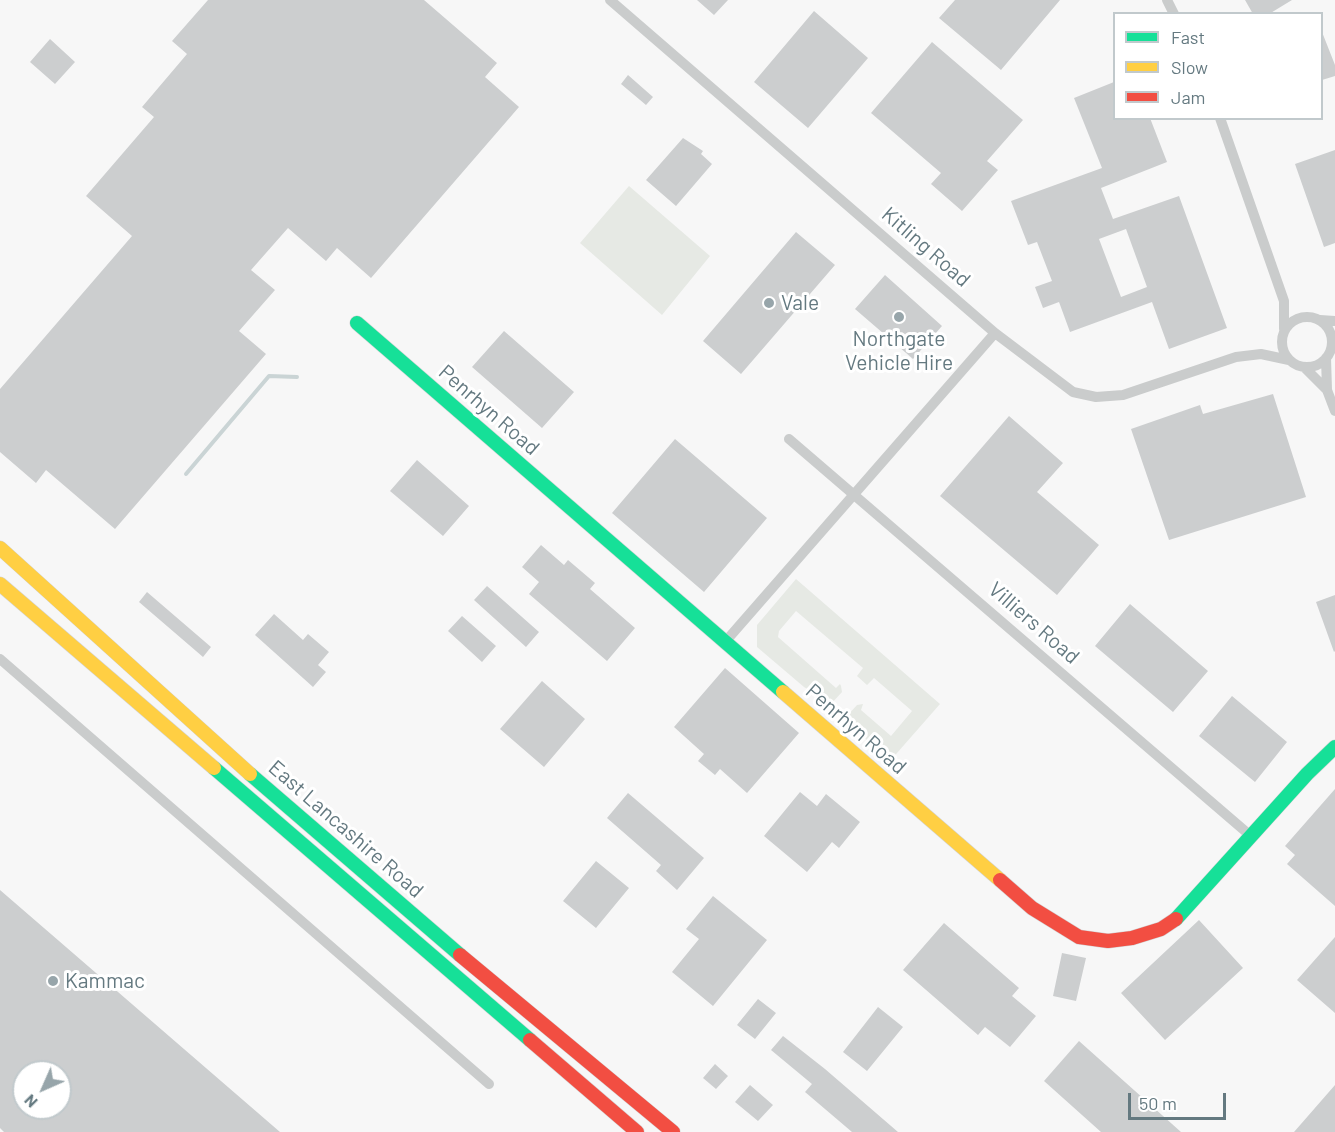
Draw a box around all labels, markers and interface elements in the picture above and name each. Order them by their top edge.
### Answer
legend [1113,12,1323,120]
text: Fast [1171,26,1205,48]
text: Slow [1171,56,1208,78]
text: Jam [1171,86,1205,108]
street label: Kitling Road [877,202,975,292]
place label: Vale [781,290,819,316]
marker: Vale [762,296,776,310]
marker: Northgate Vehicle Hire [892,310,906,324]
place label: Northgate Vehicle Hire [845,326,953,376]
street label: Penrhyn Road [434,359,544,461]
street label: Villiers Road [983,577,1085,669]
street label: Penrhyn Road [801,678,911,780]
street label: East Lancashire Road [263,755,429,903]
place label: Kammac [65,968,145,994]
marker: Kammac [46,974,60,988]
north arrow [12,1060,72,1120]
scale bar [1131,1081,1228,1119]
text: N [20,1091,41,1112]
text: 50 m [1139,1092,1177,1114]

